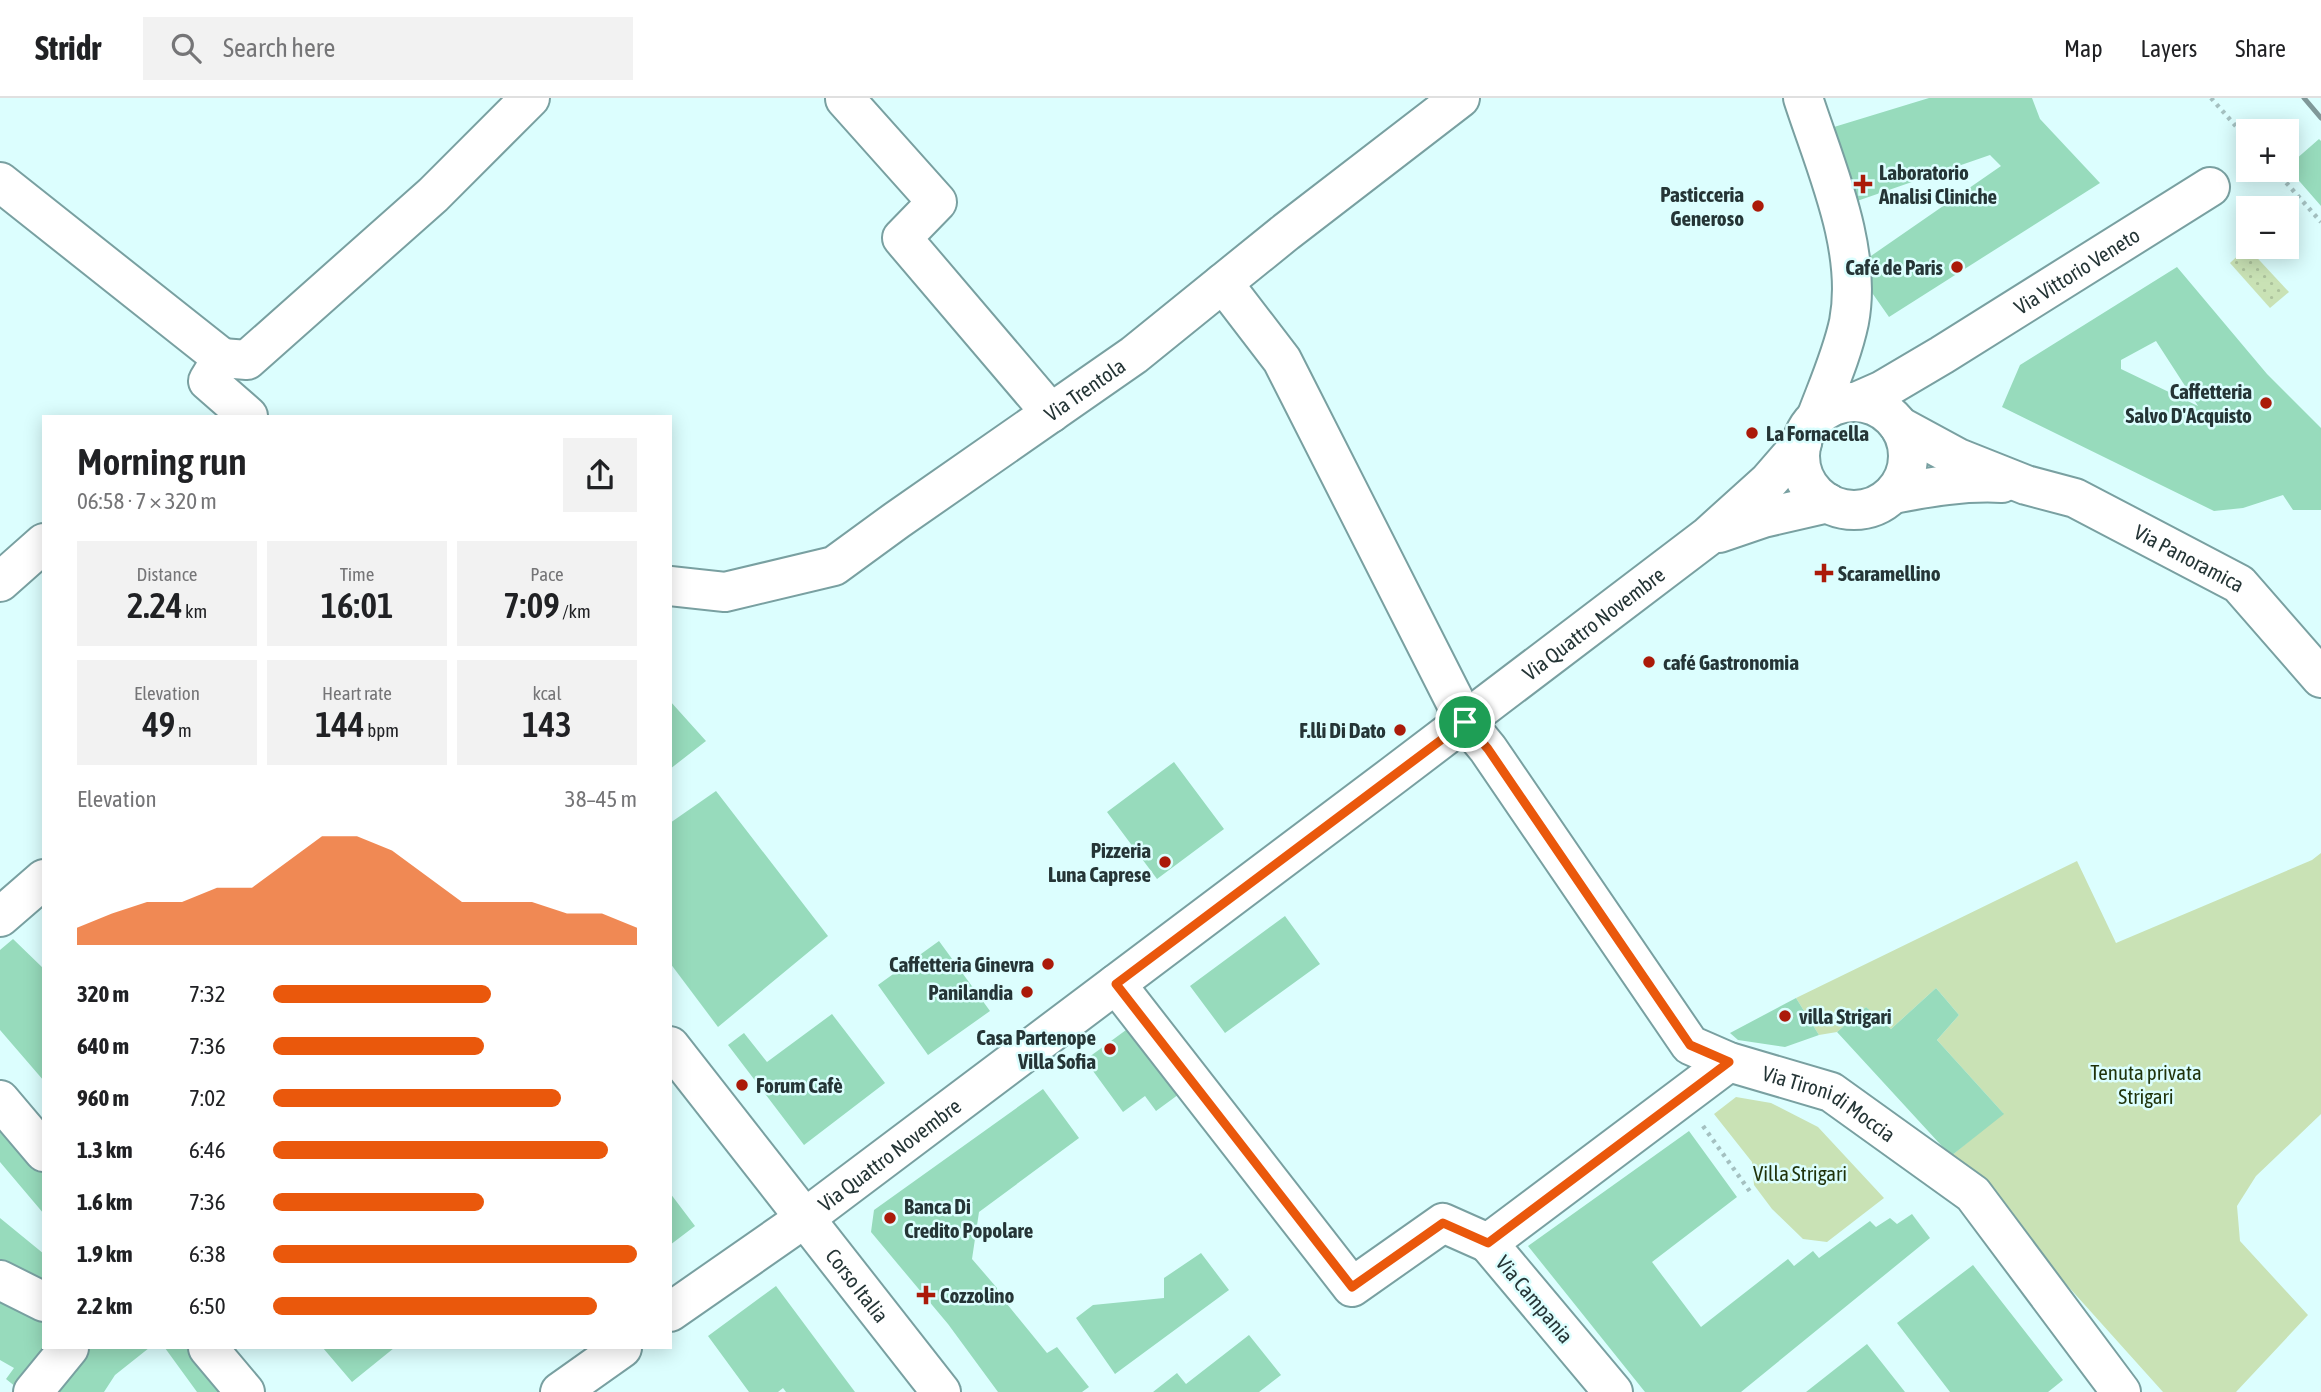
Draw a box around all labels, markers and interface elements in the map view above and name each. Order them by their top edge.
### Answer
search box [143,17,633,80]
text: Stridr [35,29,101,67]
icon: search [167,29,205,67]
text: Search here [223,33,335,63]
text: Map [2064,35,2103,62]
text: Layers [2141,35,2197,62]
text: Share [2235,35,2286,62]
map controls [2236,119,2299,259]
button: + [2236,119,2299,182]
place label: Laboratorio Analisi Cliniche [1878,160,1997,208]
marker: Laboratorio Analisi Cliniche [1853,174,1873,194]
place label: Pasticceria Generoso [1660,182,1744,230]
button: − [2236,196,2299,259]
marker: Pasticceria Generoso [1750,198,1766,214]
street label: Via Vittorio Veneto [2010,222,2144,319]
place label: Café de Paris [1845,255,1944,279]
marker: Café de Paris [1949,259,1965,275]
street label: Via Trentola [1040,353,1130,426]
place label: Caffetteria Salvo D'Acquisto [2126,379,2252,427]
marker: Caffetteria Salvo D'Acquisto [2258,395,2274,411]
place label: La Fornacella [1766,421,1869,445]
marker: La Fornacella [1744,425,1760,441]
button: share [563,438,637,512]
text: Morning run [77,440,247,483]
text: 06:58 · 7 × 320 m [77,488,217,514]
street label: Via Panoramica [2130,519,2248,597]
place label: Scaramellino [1838,561,1941,585]
street label: Via Quattro Novembre [1518,562,1669,685]
text: Distance [137,563,197,585]
text: Time [340,563,374,585]
text: Pace [530,563,564,585]
marker: Scaramellino [1816,565,1832,581]
text: 2.24 [127,585,182,625]
text: 16:01 [321,585,393,625]
text: 7:09 [503,585,560,625]
text: km [182,600,207,622]
text: /km [560,600,591,622]
place label: café Gastronomia [1663,650,1799,674]
marker: café Gastronomia [1641,654,1657,670]
text: Elevation [134,682,200,704]
text: Heart rate [322,682,392,704]
text: kcal [533,682,561,704]
pin [1435,692,1495,752]
icon: arrive [1446,703,1484,741]
text: 49 [142,704,175,744]
text: 144 [315,704,365,744]
text: 143 [522,704,572,744]
place label: F.lli Di Dato [1299,718,1386,742]
text: m [175,719,192,741]
text: bpm [365,719,399,741]
marker: F.lli Di Dato [1392,722,1408,738]
text: Elevation [77,786,157,812]
text: 38–45 m [565,786,637,812]
place label: Pizzeria Luna Caprese [1048,838,1151,886]
marker: Pizzeria Luna Caprese [1157,854,1173,870]
place label: Caffetteria Ginevra [889,952,1034,976]
marker: Caffetteria Ginevra [1040,956,1056,972]
place label: Panilandia [928,980,1013,1004]
text: 320 m [77,981,129,1007]
text: 7:32 [189,981,226,1007]
marker: Panilandia [1019,984,1035,1000]
place label: villa Strigari [1799,1004,1892,1028]
marker: villa Strigari [1777,1008,1793,1024]
place label: Casa Partenope Villa Sofia [976,1025,1096,1073]
text: 640 m [77,1033,129,1059]
text: 7:36 [189,1033,226,1059]
marker: Casa Partenope Villa Sofia [1102,1041,1118,1057]
street label: Via Tironi di Moccia [1760,1060,1900,1146]
park label: Tenuta privata Strigari [2090,1060,2202,1108]
place label: Forum Cafè [756,1073,843,1097]
marker: Forum Cafè [734,1077,750,1093]
text: 960 m [77,1085,129,1111]
text: 7:02 [189,1085,226,1111]
street label: Via Quattro Novembre [813,1093,965,1216]
text: 1.3 km [77,1137,133,1163]
text: 6:46 [189,1137,226,1163]
park label: Villa Strigari [1753,1161,1847,1185]
text: 1.6 km [77,1189,133,1215]
text: 7:36 [189,1189,226,1215]
place label: Banca Di Credito Popolare [904,1194,1033,1242]
marker: Banca Di Credito Popolare [882,1210,898,1226]
text: 1.9 km [77,1241,133,1267]
text: 6:38 [189,1241,226,1267]
street label: Corso Italia [821,1244,894,1327]
street label: Via Campania [1492,1250,1578,1348]
place label: Cozzolino [940,1283,1014,1307]
marker: Cozzolino [918,1287,934,1303]
text: 2.2 km [77,1293,133,1319]
text: 6:50 [189,1293,226,1319]

